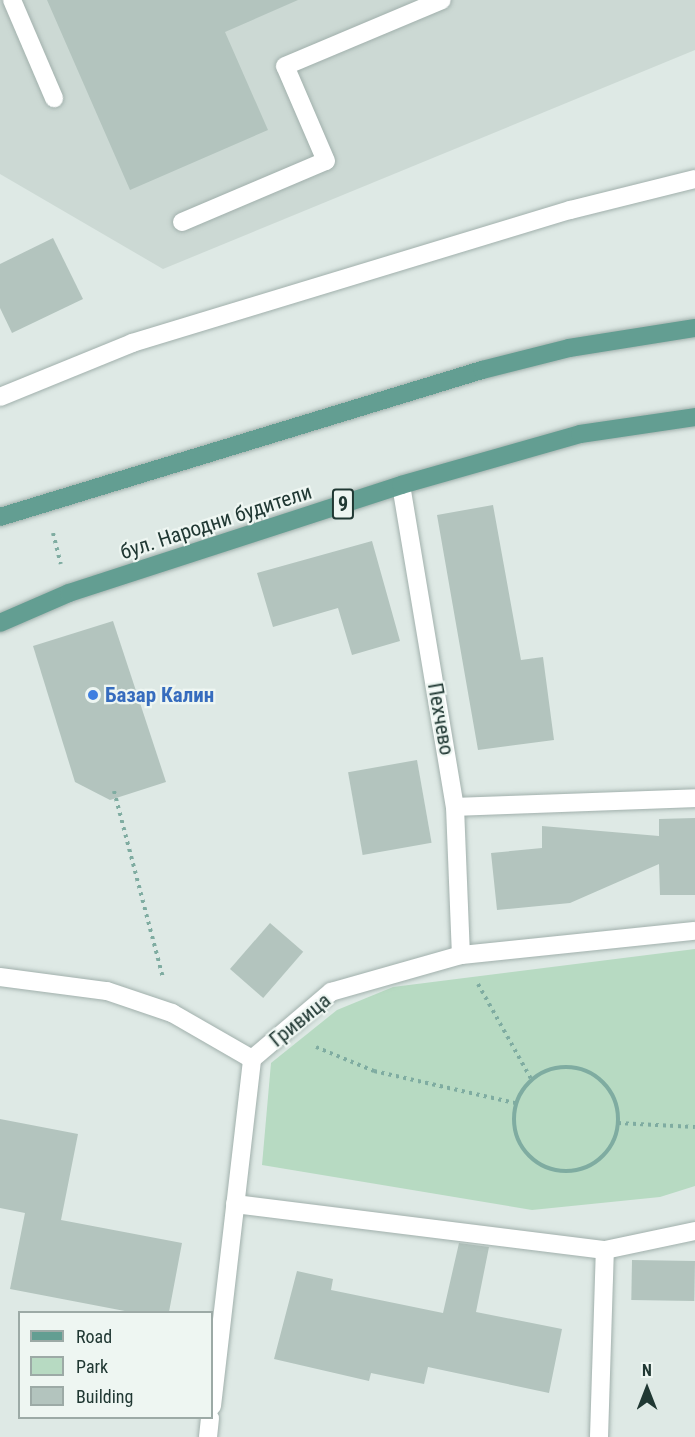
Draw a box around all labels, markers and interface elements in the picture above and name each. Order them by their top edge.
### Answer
street label: бул. Народни будители [117,479,315,565]
road number: 9 [331,487,355,521]
street label: Пехчево [422,681,460,757]
place label: Базар Калин [105,682,214,708]
marker: Базар Калин [86,688,100,702]
street label: Гривица [264,988,336,1052]
legend [18,1311,213,1419]
text: Road [76,1326,112,1347]
text: Park [76,1356,108,1377]
north arrow [617,1359,677,1419]
text: N [642,1361,652,1380]
text: Building [76,1386,133,1407]

